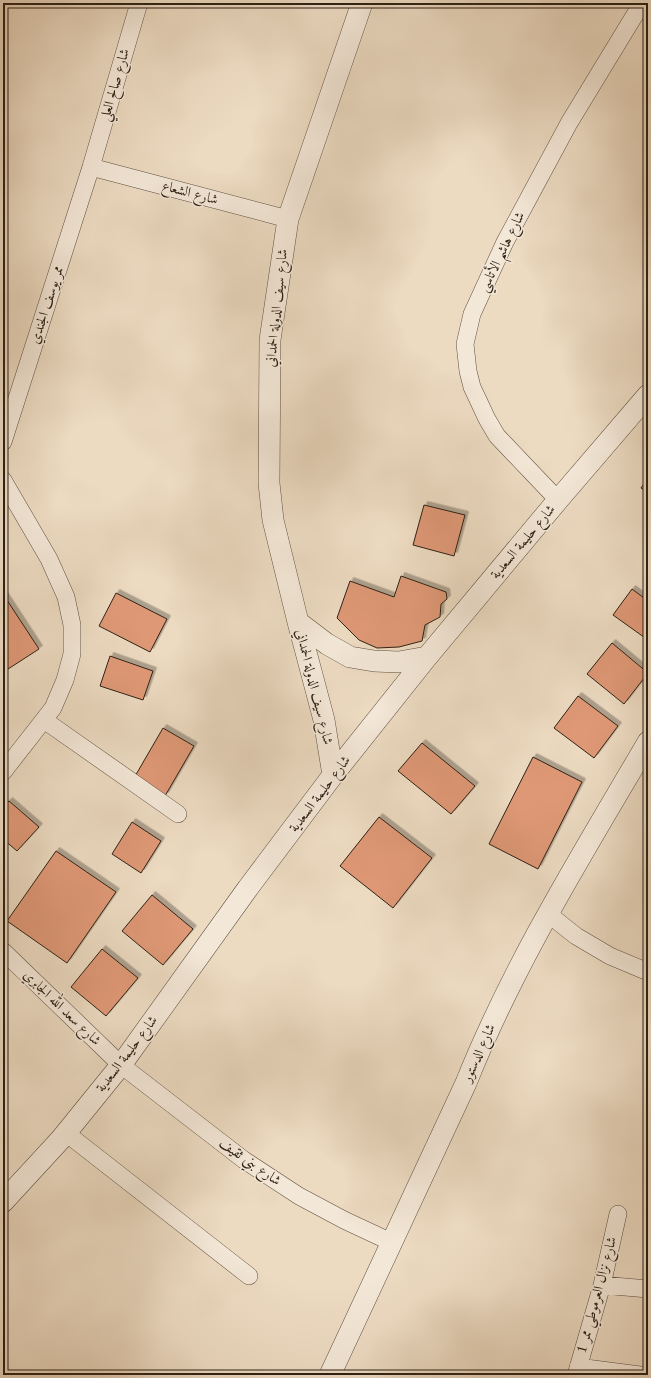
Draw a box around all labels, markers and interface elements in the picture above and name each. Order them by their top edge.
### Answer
street label: شارع صالح العلي [98,47,137,124]
street label: شارع الشعاع [159,179,220,211]
street label: شارع هاشم الأتاسي [473,208,533,297]
street label: شارع سيف الدولة الحمداني [264,248,294,368]
street label: ممر يوسف الجندي [28,264,70,347]
street label: شارع حليمة السعدية [488,502,561,584]
street label: شارع سيف الدولة الحمداني [289,628,335,747]
street label: شارع حليمة السعدية [287,753,356,837]
street label: شارع سعد الله الجابري [18,964,107,1051]
street label: شارع حليمة السعدية [94,1013,163,1097]
street label: شارع الدستور [459,1022,502,1088]
street label: شارع بني ثقيف [214,1136,283,1192]
street label: شارع نزال العرموطي ممر 1 [575,1235,624,1356]

